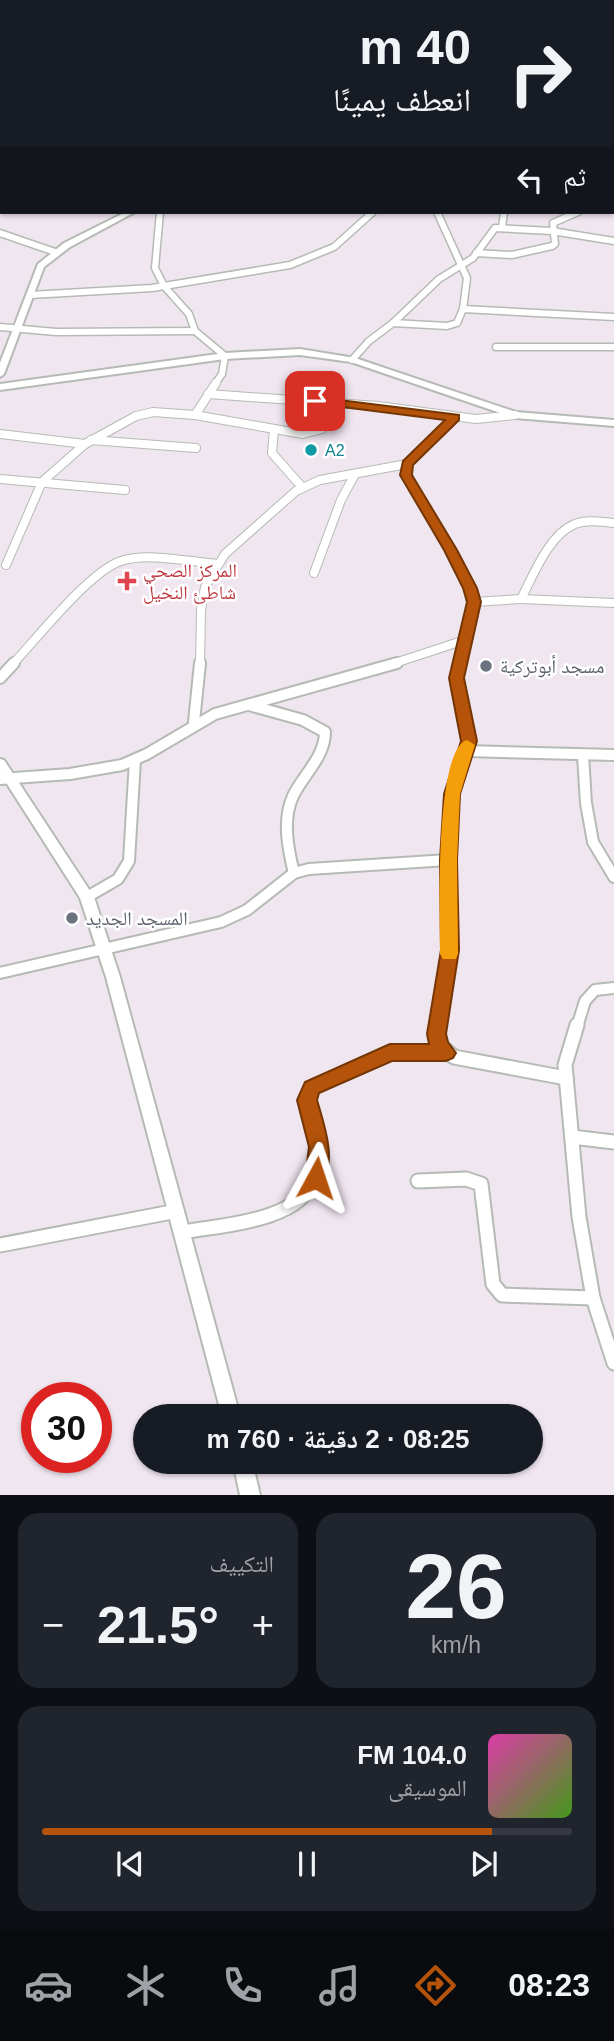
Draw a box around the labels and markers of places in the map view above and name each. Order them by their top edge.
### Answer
pin [285,371,345,431]
marker: A2 [303,442,319,458]
place label: A2 [325,442,345,459]
place label: المركز الصحي شاطئ النخيل [143,560,237,604]
marker: المركز الصحي شاطئ النخيل [117,571,137,591]
place label: مسجد أبوتركية [500,655,604,678]
marker: مسجد أبوتركية [478,658,494,674]
place label: المسجد الجديد [86,908,188,929]
marker: المسجد الجديد [64,910,80,926]

